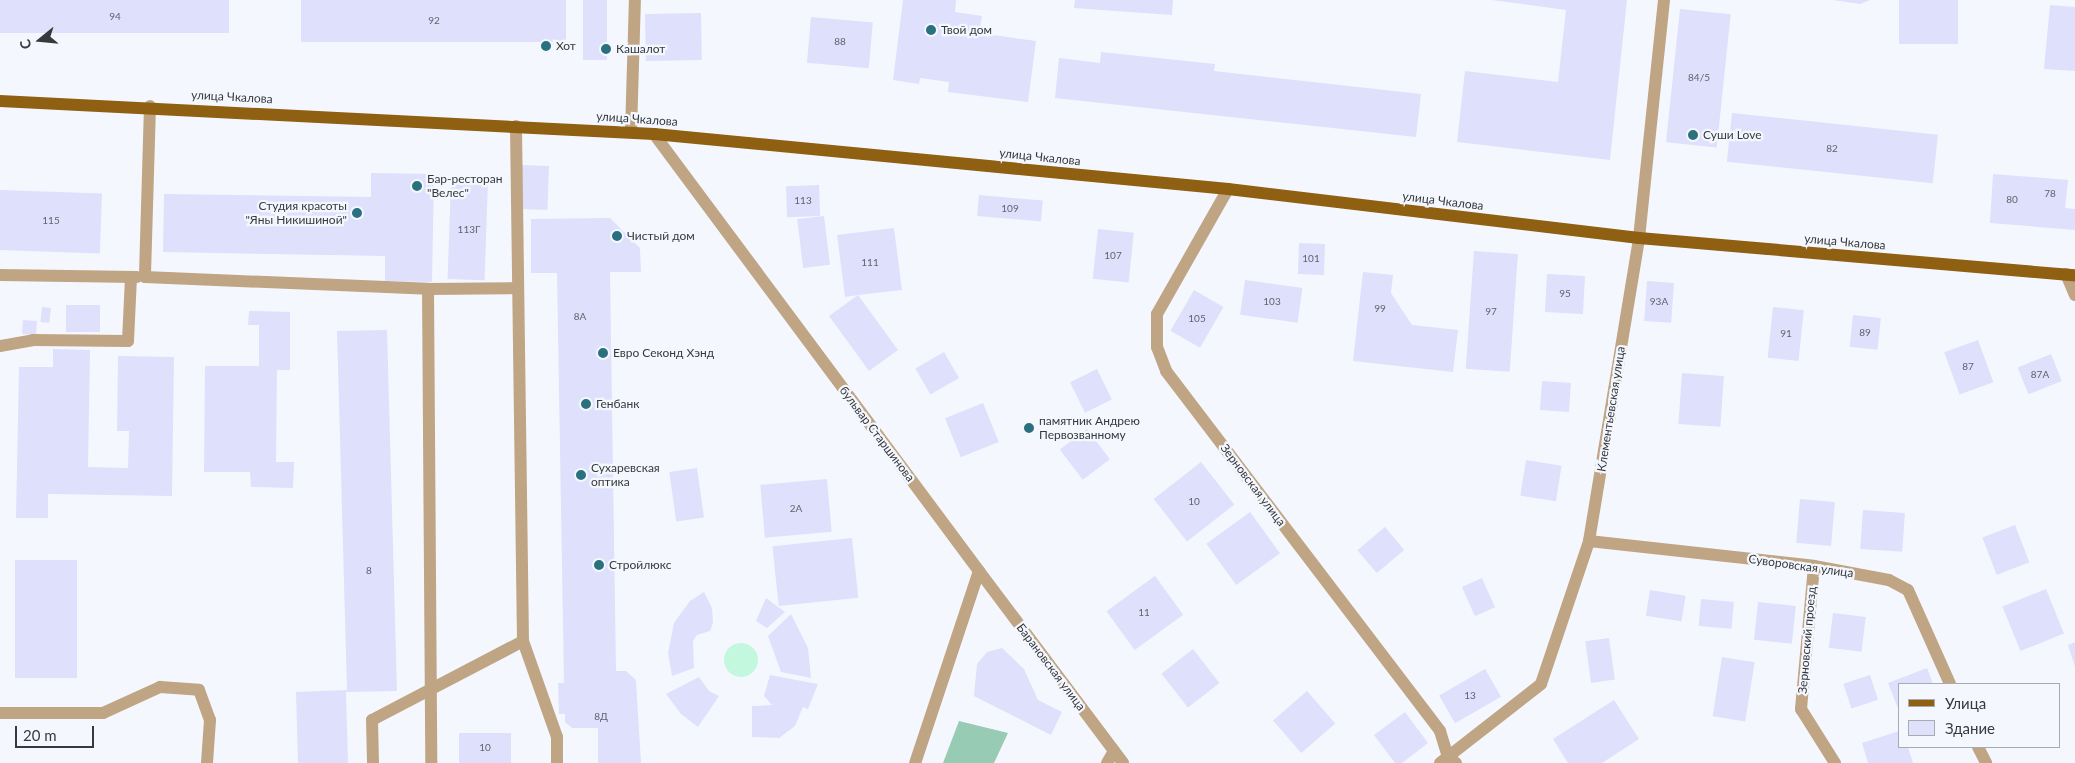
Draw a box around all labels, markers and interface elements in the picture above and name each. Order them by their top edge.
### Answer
house number: 94 [109,11,121,23]
north arrow [15,15,65,65]
house number: 92 [428,15,440,27]
place label: Твой дом [941,23,992,37]
marker: Твой дом [925,24,937,36]
house number: 88 [834,36,846,48]
text: С [16,38,35,51]
place label: Хот [556,39,576,53]
marker: Хот [540,40,552,52]
place label: Кашалот [616,42,665,56]
marker: Кашалот [600,43,612,55]
house number: 84/5 [1688,72,1710,84]
street label: улица Чкалова [191,88,273,106]
street label: улица Чкалова [596,109,678,129]
place label: Суши Love [1703,128,1762,142]
marker: Суши Love [1687,129,1699,141]
house number: 82 [1826,143,1838,155]
street label: улица Чкалова [999,146,1081,168]
place label: Бар-ресторан "Велес" [427,172,502,200]
marker: Бар-ресторан "Велес" [411,180,423,192]
house number: 78 [2044,188,2056,200]
street label: улица Чкалова [1402,189,1484,213]
house number: 80 [2006,194,2018,206]
house number: 113 [794,195,812,207]
place label: Студия красоты "Яны Никишиной" [245,199,347,227]
house number: 109 [1001,203,1019,215]
marker: Студия красоты "Яны Никишиной" [351,207,363,219]
house number: 115 [42,215,60,227]
house number: 113Г [458,224,480,236]
place label: Чистый дом [627,229,695,243]
marker: Чистый дом [611,230,623,242]
street label: улица Чкалова [1804,231,1886,253]
house number: 107 [1104,250,1122,262]
house number: 101 [1302,253,1320,265]
house number: 111 [861,257,879,269]
house number: 95 [1559,288,1571,300]
house number: 103 [1263,296,1281,308]
house number: 93А [1650,296,1668,308]
house number: 99 [1374,303,1386,315]
house number: 97 [1485,306,1497,318]
house number: 8А [574,311,586,323]
house number: 105 [1188,313,1206,325]
house number: 89 [1859,327,1871,339]
house number: 91 [1780,328,1792,340]
street label: Клементьевская улица [1594,345,1628,473]
place label: Евро Секонд Хэнд [613,346,714,360]
marker: Евро Секонд Хэнд [597,347,609,359]
house number: 87 [1962,361,1974,373]
house number: 87А [2031,369,2049,381]
street label: бульвар Старшинова [836,384,918,484]
place label: Генбанк [596,397,639,411]
marker: Генбанк [580,398,592,410]
place label: памятник Андрею Первозванному [1039,414,1140,442]
marker: памятник Андрею Первозванному [1023,422,1035,434]
street label: Зерновская улица [1217,441,1289,529]
place label: Сухаревская оптика [591,461,660,489]
marker: Сухаревская оптика [575,469,587,481]
house number: 10 [1188,496,1200,508]
house number: 2А [790,503,802,515]
street label: Суворовская улица [1748,552,1854,580]
place label: Стройлюкс [609,558,671,572]
marker: Стройлюкс [593,559,605,571]
house number: 8 [366,565,372,577]
street label: Зерновский проезд [1795,586,1819,694]
house number: 11 [1138,607,1150,619]
street label: Барановская улица [1014,621,1088,713]
legend [1898,683,2060,748]
house number: 13 [1464,690,1476,702]
text: Улица [1945,694,1986,712]
house number: 8Д [594,711,608,723]
scale bar [18,716,96,748]
text: Здание [1945,719,1995,737]
text: 20 m [23,726,57,744]
house number: 10 [479,742,491,754]

